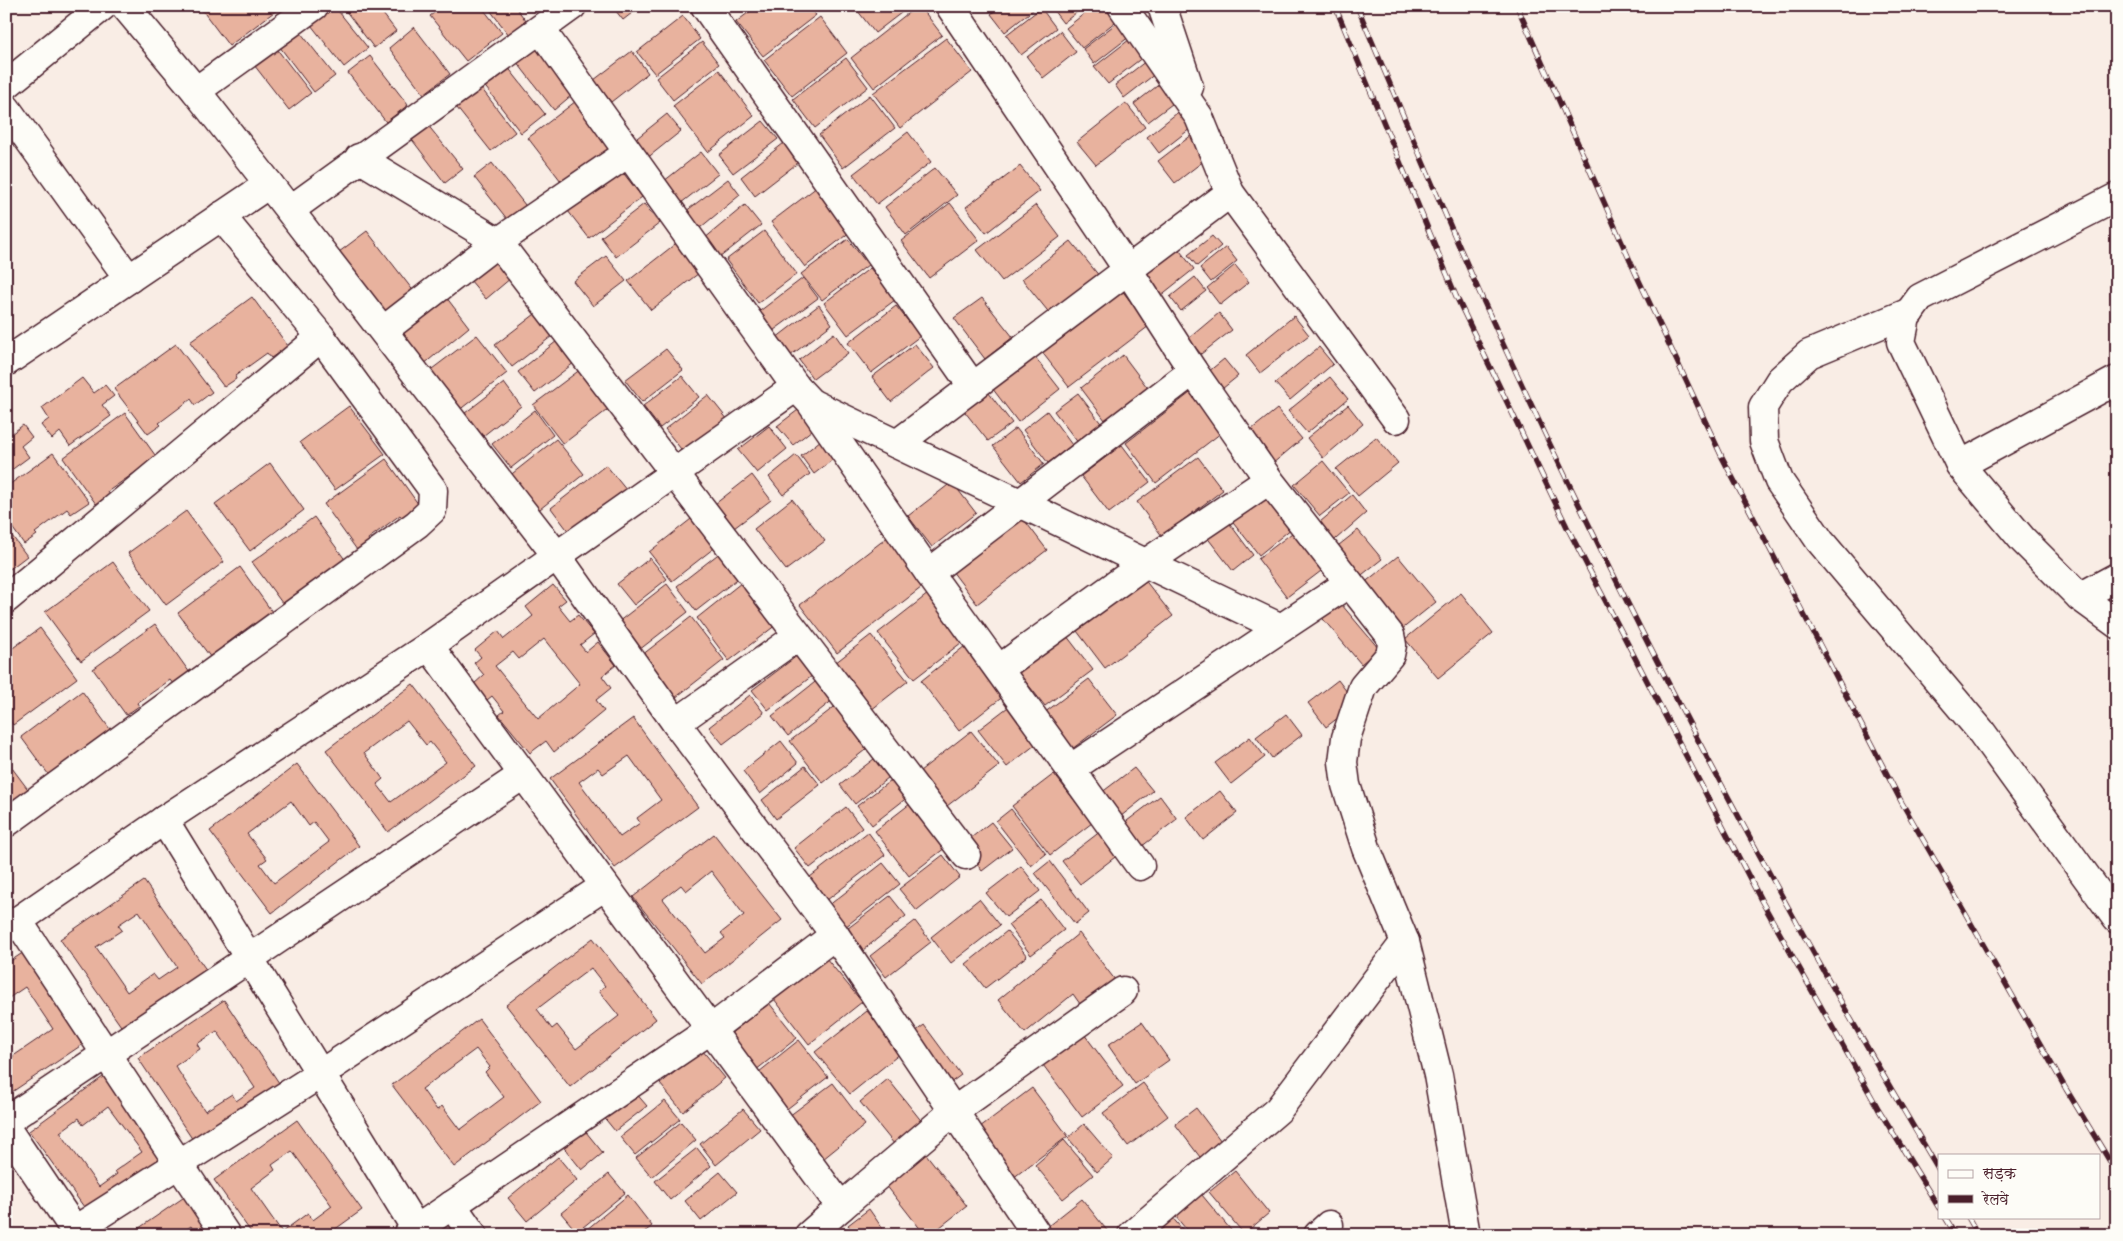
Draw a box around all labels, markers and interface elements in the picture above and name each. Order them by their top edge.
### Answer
legend [1938,1154,2100,1218]
text: सड़क [1982,1164,2017,1186]
text: रेलवे [1980,1190,2010,1212]

